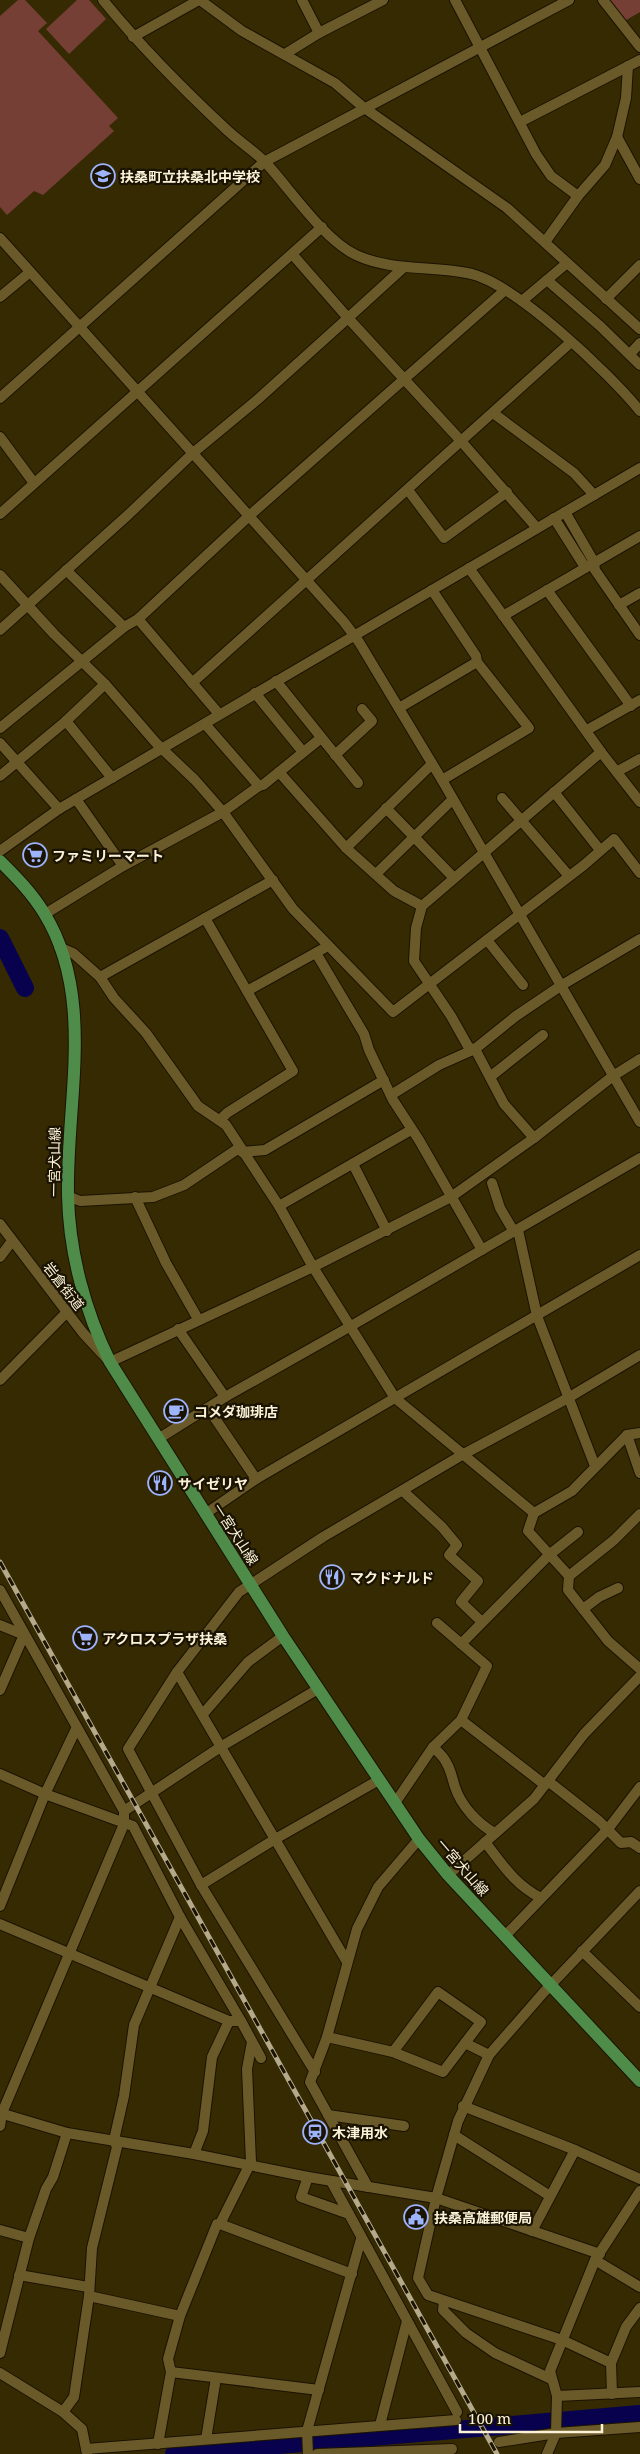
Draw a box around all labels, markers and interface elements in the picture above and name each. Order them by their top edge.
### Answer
school or university icon: 扶桑町立扶桑北中学校 [90,163,116,189]
place label: 扶桑町立扶桑北中学校 [120,167,260,186]
supermarket icon: ファミリーマート [22,842,48,868]
place label: ファミリーマート [52,846,164,865]
street label: 一宮犬山線 [44,1127,64,1197]
street label: 岩倉街道 [39,1258,89,1314]
cafe icon: コメダ珈琲店 [163,1398,189,1424]
place label: コメダ珈琲店 [194,1402,278,1421]
restaurant icon: サイゼリヤ [147,1470,173,1496]
place label: サイゼリヤ [178,1474,248,1493]
street label: 一宮犬山線 [209,1499,263,1569]
restaurant icon: マクドナルド [319,1564,345,1590]
place label: マクドナルド [350,1568,434,1587]
supermarket icon: アクロスプラザ扶桑 [72,1625,98,1651]
place label: アクロスプラザ扶桑 [102,1629,227,1648]
street label: 一宮犬山線 [433,1834,493,1900]
station icon: 木津用水 [302,2119,328,2145]
place label: 木津用水 [332,2123,388,2142]
public building icon: 扶桑高雄郵便局 [403,2204,429,2230]
place label: 扶桑高雄郵便局 [434,2208,532,2227]
scale bar [460,2402,602,2434]
text: 100 m [468,2408,511,2428]

